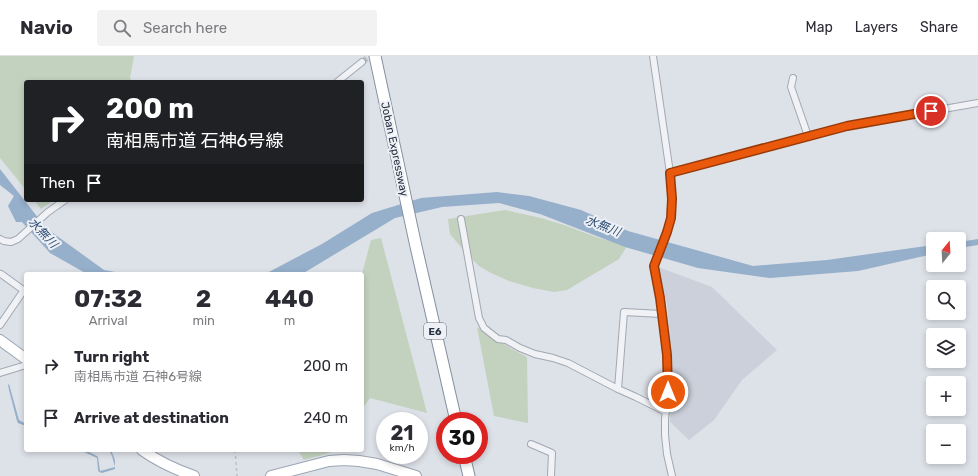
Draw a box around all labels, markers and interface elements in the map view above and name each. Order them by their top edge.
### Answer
search box [97,10,377,46]
text: Navio [20,16,73,39]
icon: search [111,17,133,39]
text: Search here [143,19,227,37]
text: Map [806,19,833,36]
text: Layers [855,19,898,36]
text: Share [920,19,958,36]
text: 200 m [106,92,194,125]
pin [914,94,948,128]
icon: right [40,96,92,148]
icon: arrive [920,100,942,122]
street label: Joban Expressway [378,101,411,198]
text: 南相馬市道 石神6号線 [106,130,283,152]
icon: arrive [83,172,105,194]
text: Then [40,174,75,192]
water label: 水無川 [584,213,624,240]
water label: 水無川 [26,215,62,252]
north arrow [926,232,966,272]
map controls [926,232,966,464]
button: search [926,280,966,320]
text: 07:32 [74,285,142,313]
text: 2 [196,285,211,313]
text: 440 [265,285,314,313]
text: Arrival [89,313,128,328]
text: min [192,313,215,328]
text: m [284,313,295,328]
road number: E6 [424,323,446,339]
button: layers [926,328,966,368]
text: Turn right [74,348,149,366]
icon: right [40,355,62,377]
text: 200 m [303,357,348,375]
text: 南相馬市道 石神6号線 [74,369,202,384]
position arrow [647,371,689,413]
button: + [926,376,966,416]
icon: arrive [40,407,62,429]
text: Arrive at destination [74,409,229,427]
text: 240 m [303,409,348,427]
speed limit sign: 30 [436,412,488,464]
text: 21 [391,421,413,445]
button: − [926,424,966,464]
text: km/h [390,442,414,454]

